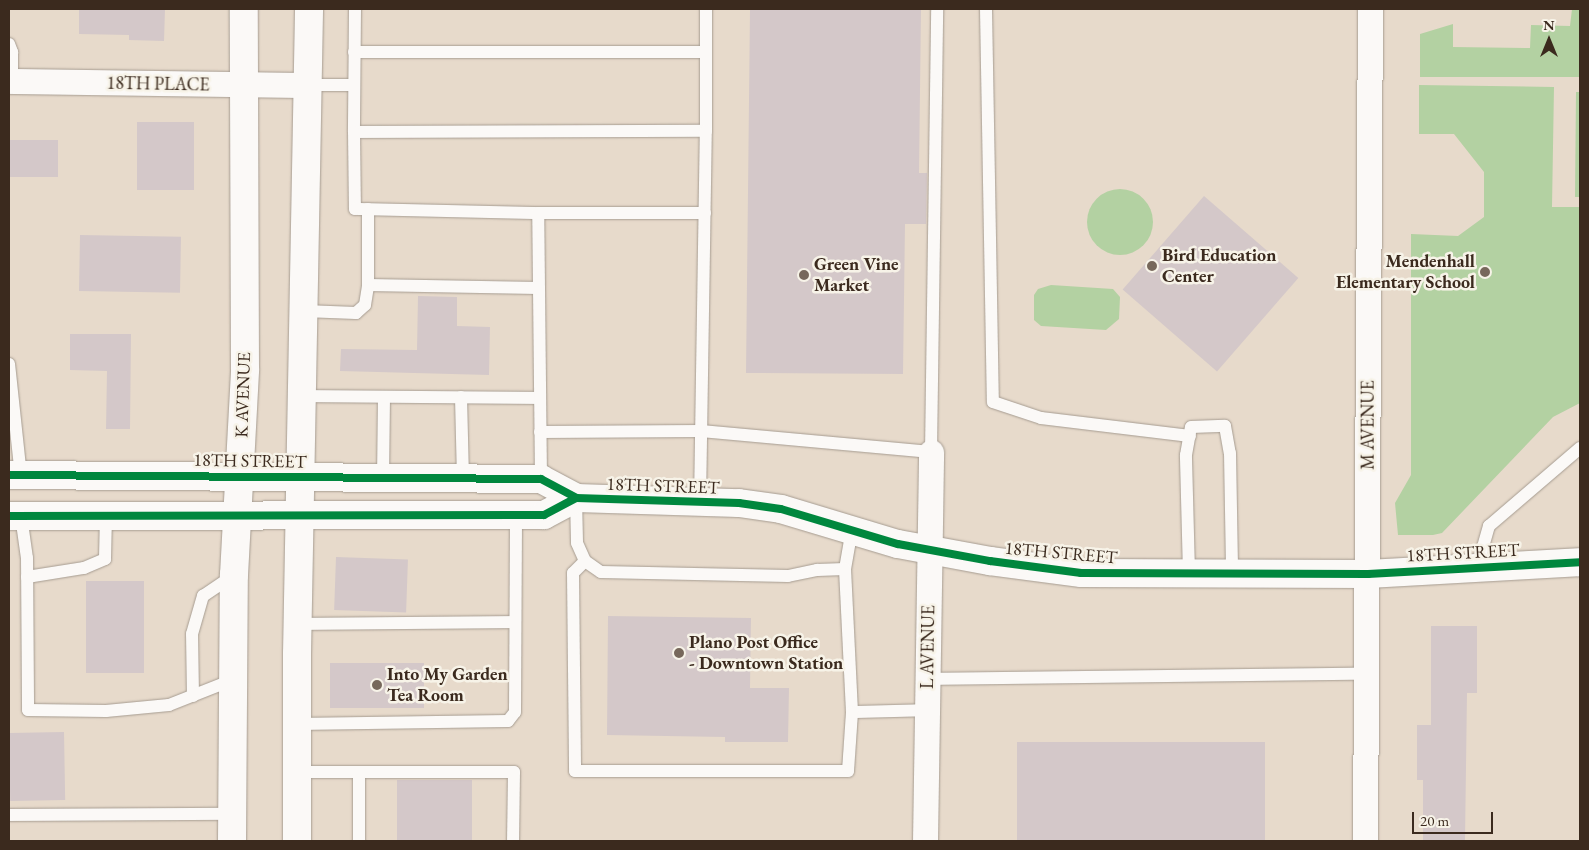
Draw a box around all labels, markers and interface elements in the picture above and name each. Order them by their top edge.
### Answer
north arrow [1524,15,1574,65]
text: N [1543,16,1555,34]
street label: 18TH PLACE [106,72,210,96]
place label: Bird Education Center [1162,245,1276,288]
place label: Mendenhall Elementary School [1336,251,1475,294]
place label: Green Vine Market [814,254,899,296]
marker: Bird Education Center [1146,260,1158,272]
marker: Mendenhall Elementary School [1479,266,1491,278]
marker: Green Vine Market [798,269,810,281]
street label: K AVENUE [231,352,255,438]
street label: M AVENUE [1357,380,1379,470]
street label: 18TH STREET [193,449,307,473]
street label: 18TH STREET [606,473,720,499]
street label: 18TH STREET [1004,537,1118,569]
street label: 18TH STREET [1406,539,1520,567]
street label: L AVENUE [916,605,940,689]
place label: Plano Post Office - Downtown Station [689,632,843,674]
marker: Plano Post Office - Downtown Station [673,647,685,659]
place label: Into My Garden Tea Room [387,664,508,706]
marker: Into My Garden Tea Room [371,679,383,691]
scale bar [1414,802,1495,834]
text: 20 m [1420,811,1449,830]

